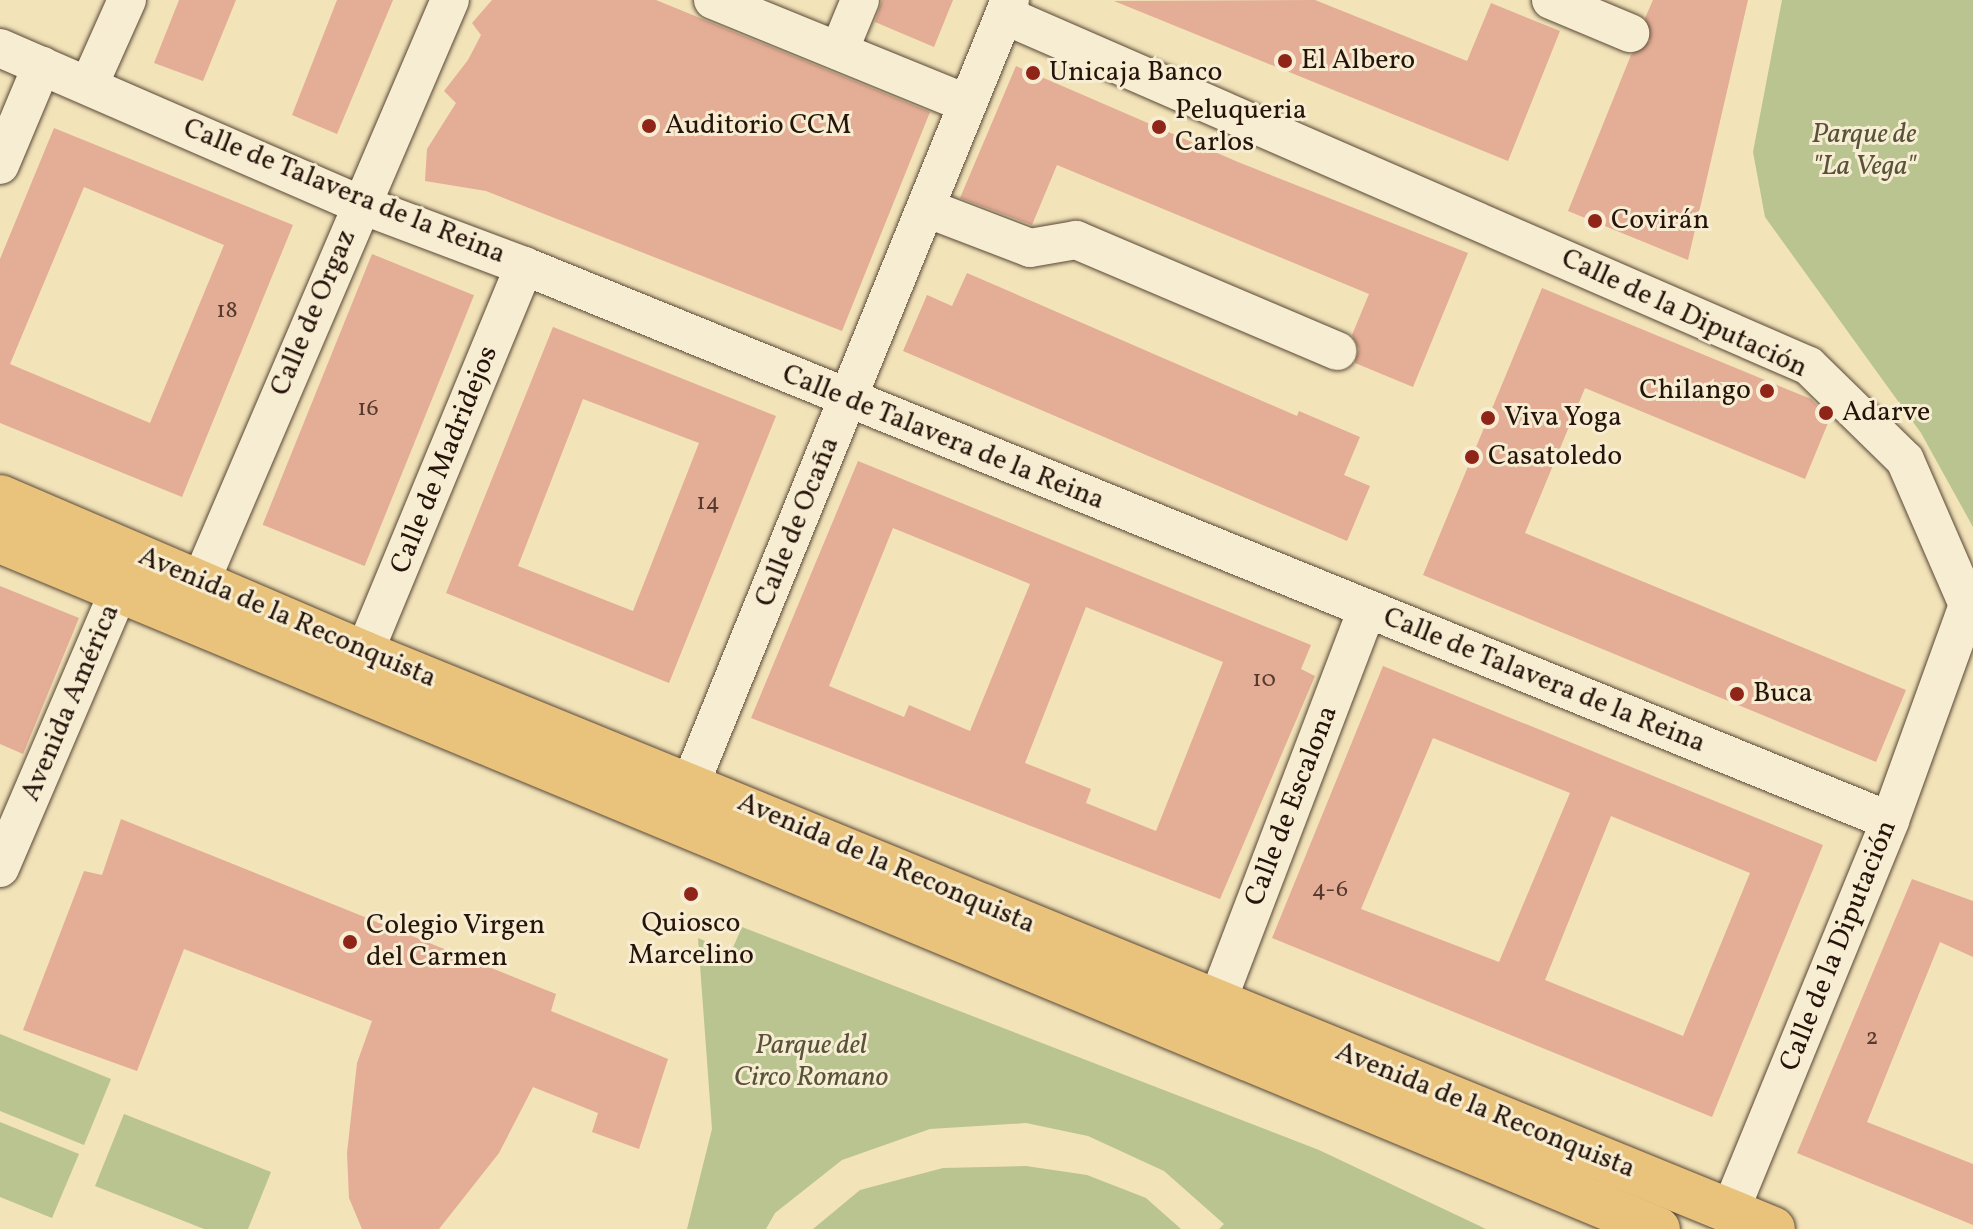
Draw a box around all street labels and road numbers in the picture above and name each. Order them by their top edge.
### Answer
street label: Calle de Talavera de la Reina [178,112,510,272]
street label: Calle de Orgaz [264,225,364,401]
street label: Calle de la Diputación [1556,242,1812,386]
street label: Calle de Madridejos [384,341,506,579]
street label: Calle de Talavera de la Reina [777,358,1109,518]
street label: Calle de Ocaña [749,432,847,612]
street label: Avenida de la Reconquista [133,540,441,696]
street label: Avenida América [14,599,128,807]
street label: Calle de Talavera de la Reina [1378,601,1710,761]
street label: Calle de Escalona [1238,701,1346,911]
street label: Avenida de la Reconquista [732,786,1040,942]
street label: Calle de la Diputación [1773,816,1905,1076]
street label: Avenida de la Reconquista [1330,1035,1640,1187]

